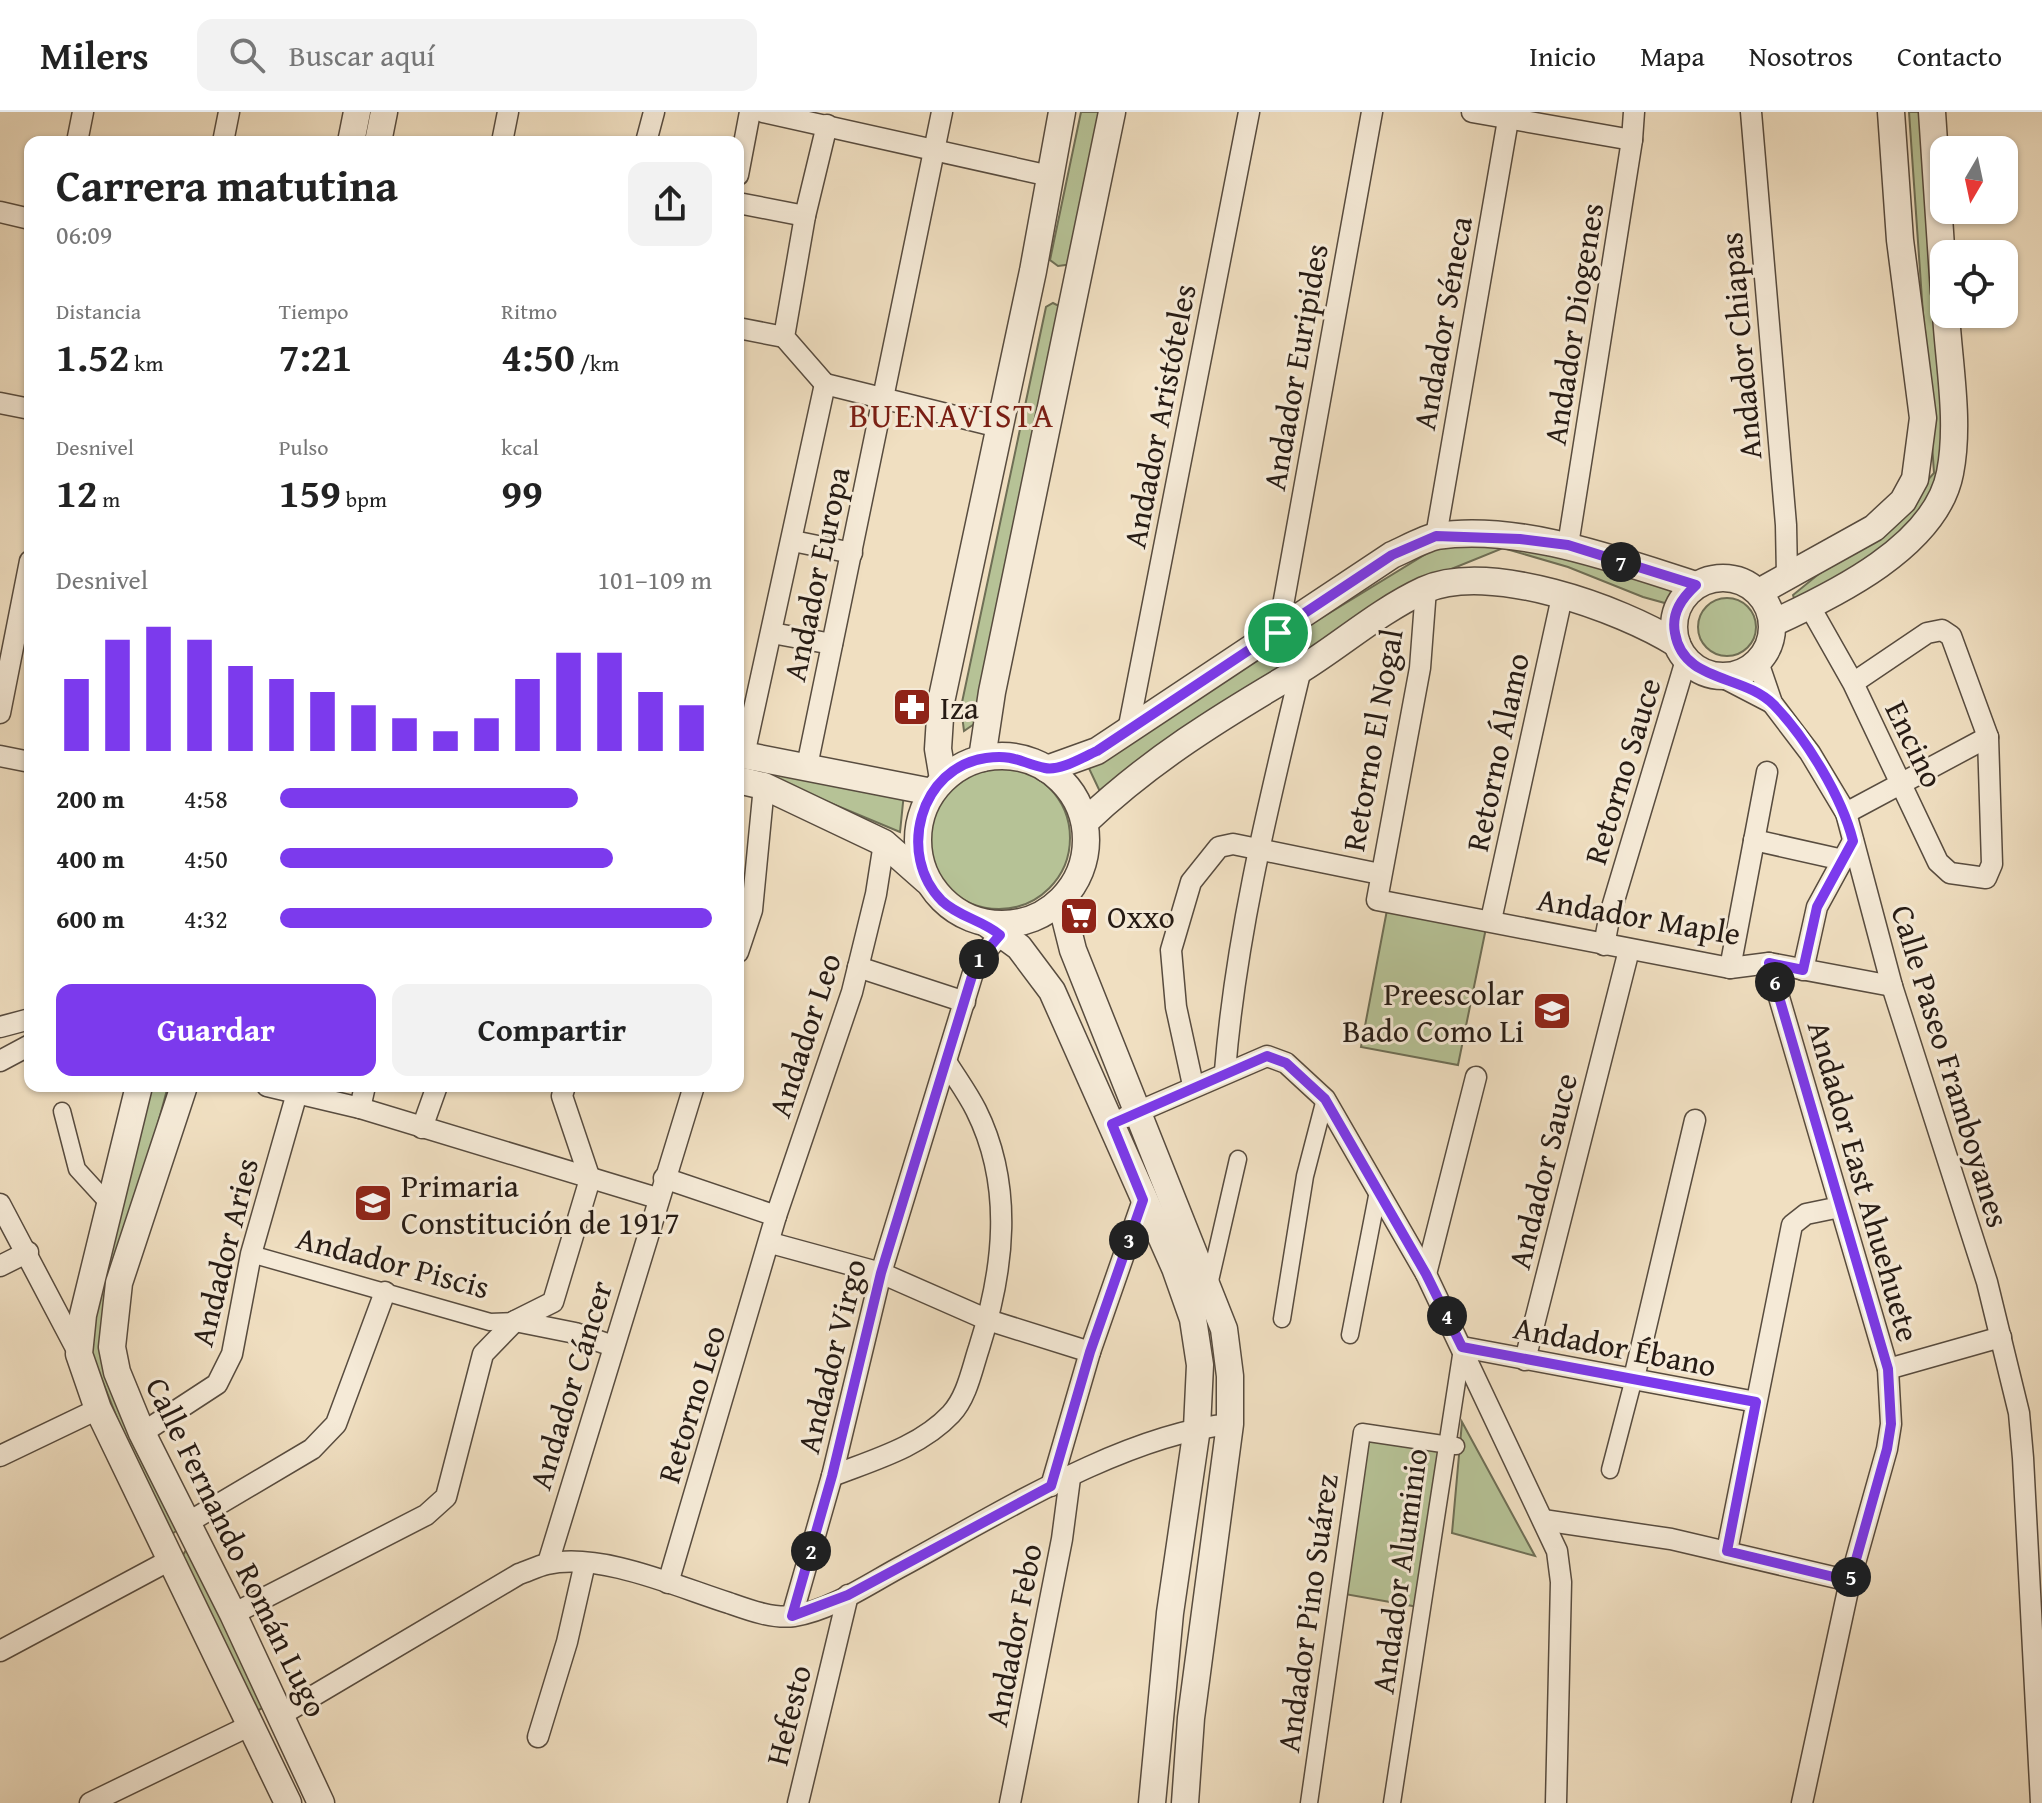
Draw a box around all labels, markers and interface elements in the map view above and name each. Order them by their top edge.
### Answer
search box [197,19,757,91]
text: Milers [40,27,149,83]
icon: search [225,33,269,77]
text: Buscar aquí [289,33,435,77]
text: Inicio [1529,35,1596,76]
text: Mapa [1640,35,1705,76]
text: Nosotros [1749,35,1853,76]
text: Contacto [1897,35,2002,76]
north arrow [1930,136,2018,224]
map controls [1930,136,2018,328]
text: Carrera matutina [56,153,398,217]
button: share [628,162,712,246]
street label: Andador Diogenes [1531,200,1615,448]
street label: Andador Séneca [1400,212,1484,434]
text: 06:09 [56,215,112,254]
street label: Andador Chiapas [1707,230,1773,462]
street label: Andador Euripides [1250,240,1340,494]
button: locate [1930,240,2018,328]
street label: Andador Aristóteles [1110,280,1208,552]
text: Distancia [56,295,141,327]
text: Tiempo [279,295,349,327]
text: Ritmo [501,295,557,327]
text: 1.52 [56,327,129,386]
text: 7:21 [279,327,352,386]
text: 4:50 [501,327,575,386]
text: km [129,347,163,379]
text: /km [575,347,619,379]
district label: BUENAVISTA [849,390,1055,439]
text: Desnivel [56,431,134,463]
text: Pulso [279,431,329,463]
text: kcal [501,431,539,463]
street label: Andador Europa [770,462,862,686]
text: 12 [56,463,97,522]
text: 159 [279,463,341,522]
text: 99 [501,463,543,522]
text: m [97,483,120,515]
text: bpm [341,483,387,515]
pin: 7 [1601,542,1641,582]
text: 7 [1615,546,1627,578]
text: Desnivel [56,560,148,599]
text: 101–109 m [598,560,712,599]
pin [1244,599,1312,667]
icon: arrive [1256,611,1300,655]
street label: Retorno El Nogal [1329,625,1415,855]
street label: Retorno Álamo [1453,649,1541,855]
street label: Retorno Sauce [1571,672,1673,870]
place label: Iza [940,684,979,731]
pharmacy icon: Iza [891,686,933,728]
street label: Encino [1874,693,1956,795]
text: 200 m [56,779,124,818]
text: 4:58 [184,779,228,818]
text: 400 m [56,839,124,878]
text: 4:50 [184,839,228,878]
street label: Andador Maple [1534,875,1744,957]
place label: Oxxo [1107,893,1175,940]
supermarket icon: Oxxo [1058,895,1100,937]
text: 600 m [56,899,124,938]
text: 4:32 [184,899,228,938]
street label: Calle Paseo Framboyanes [1880,899,2022,1233]
pin: 1 [959,939,999,979]
text: 1 [973,943,985,975]
street label: Andador Leo [755,947,853,1123]
pin: 6 [1755,962,1795,1002]
text: 6 [1769,966,1781,998]
place label: Preescolar Bado Como Li [1342,970,1524,1054]
button: Guardar [56,984,376,1076]
button: Compartir [392,984,712,1076]
school or university icon: Preescolar Bado Como Li [1531,990,1573,1032]
street label: Andador East Ahuehuete [1796,1015,1932,1347]
street label: Andador Sauce [1495,1068,1589,1274]
street label: Andador Aries [178,1153,270,1351]
place label: Primaria Constitución de 1917 [401,1162,680,1246]
school or university icon: Primaria Constitución de 1917 [352,1182,394,1224]
street label: Andador Piscis [291,1214,495,1310]
pin: 3 [1109,1220,1149,1260]
text: 3 [1123,1224,1135,1256]
street label: Andador Virgo [784,1254,878,1458]
street label: Andador Cáncer [516,1275,624,1495]
pin: 4 [1427,1296,1467,1336]
text: 4 [1441,1300,1453,1332]
street label: Andador Ébano [1510,1303,1720,1389]
street label: Retorno Leo [645,1319,737,1489]
street label: Calle Fernando Román Lugo [134,1369,340,1725]
street label: Andador Aluminio [1359,1445,1439,1697]
street label: Andador Pino Suárez [1264,1471,1350,1755]
pin: 2 [791,1531,831,1571]
text: 2 [805,1535,817,1567]
street label: Andador Febo [972,1539,1054,1731]
pin: 5 [1831,1557,1871,1597]
text: 5 [1845,1561,1857,1593]
street label: Hefesto [753,1660,823,1770]

